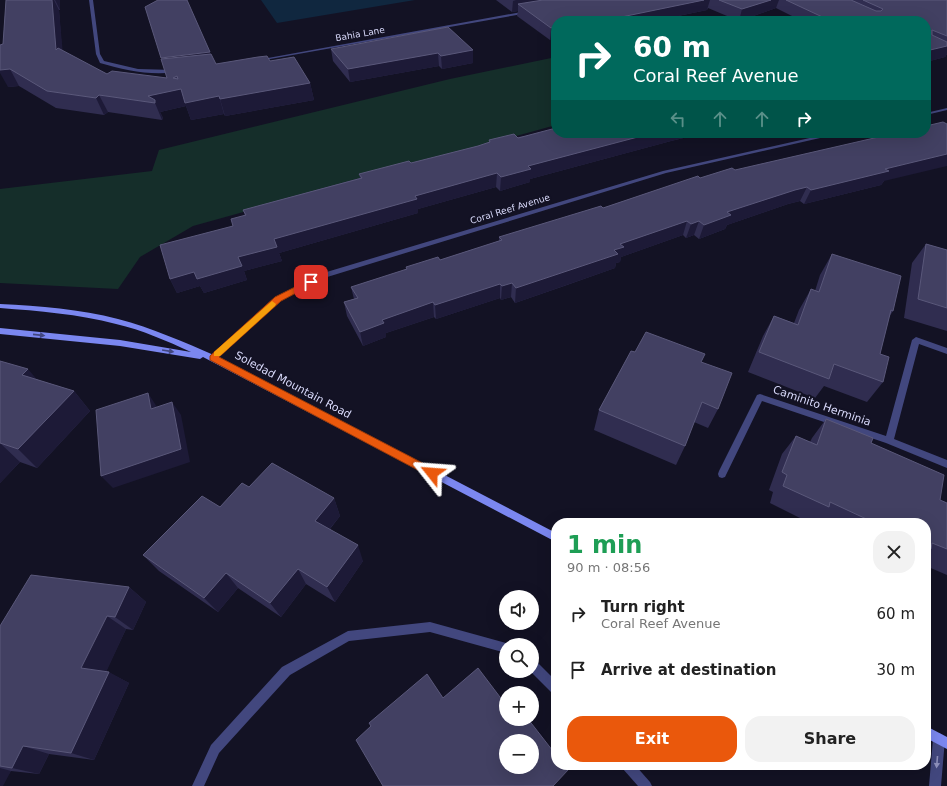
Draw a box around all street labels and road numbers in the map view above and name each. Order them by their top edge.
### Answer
street label: Bahia Lane [334,25,386,43]
street label: Coral Reef Avenue [469,192,551,226]
street label: Soledad Mountain Road [233,349,353,421]
street label: Caminito Herminia [771,383,873,429]

